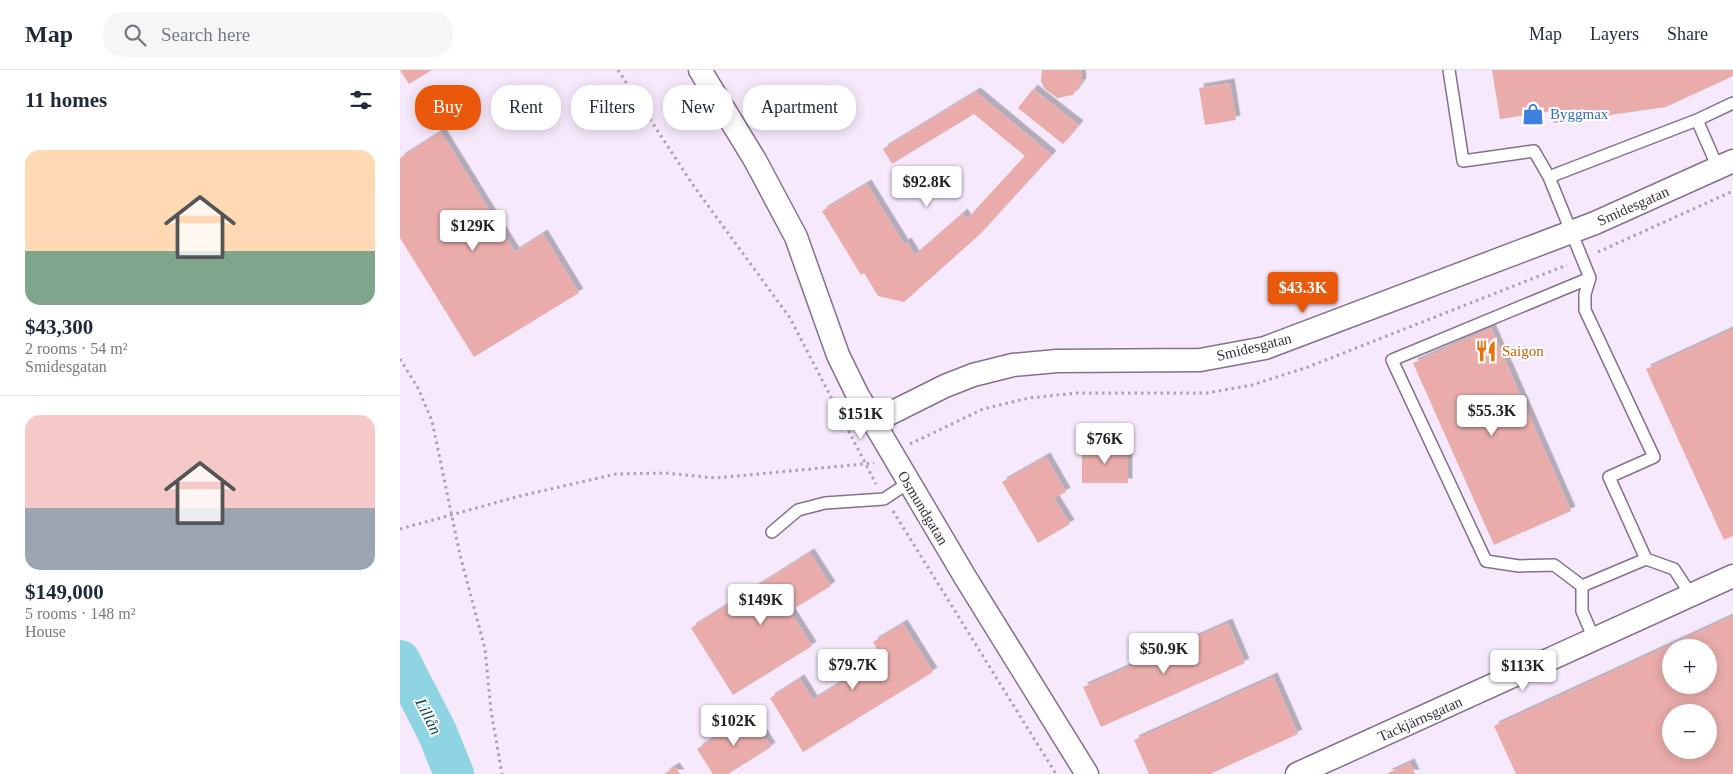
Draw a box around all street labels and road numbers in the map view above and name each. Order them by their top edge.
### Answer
street label: Smidesgatan [1595,183,1672,229]
street label: Smidesgatan [1215,330,1294,364]
street label: Osmundgatan [895,468,952,548]
street label: Tackjärnsgatan [1375,693,1465,745]

